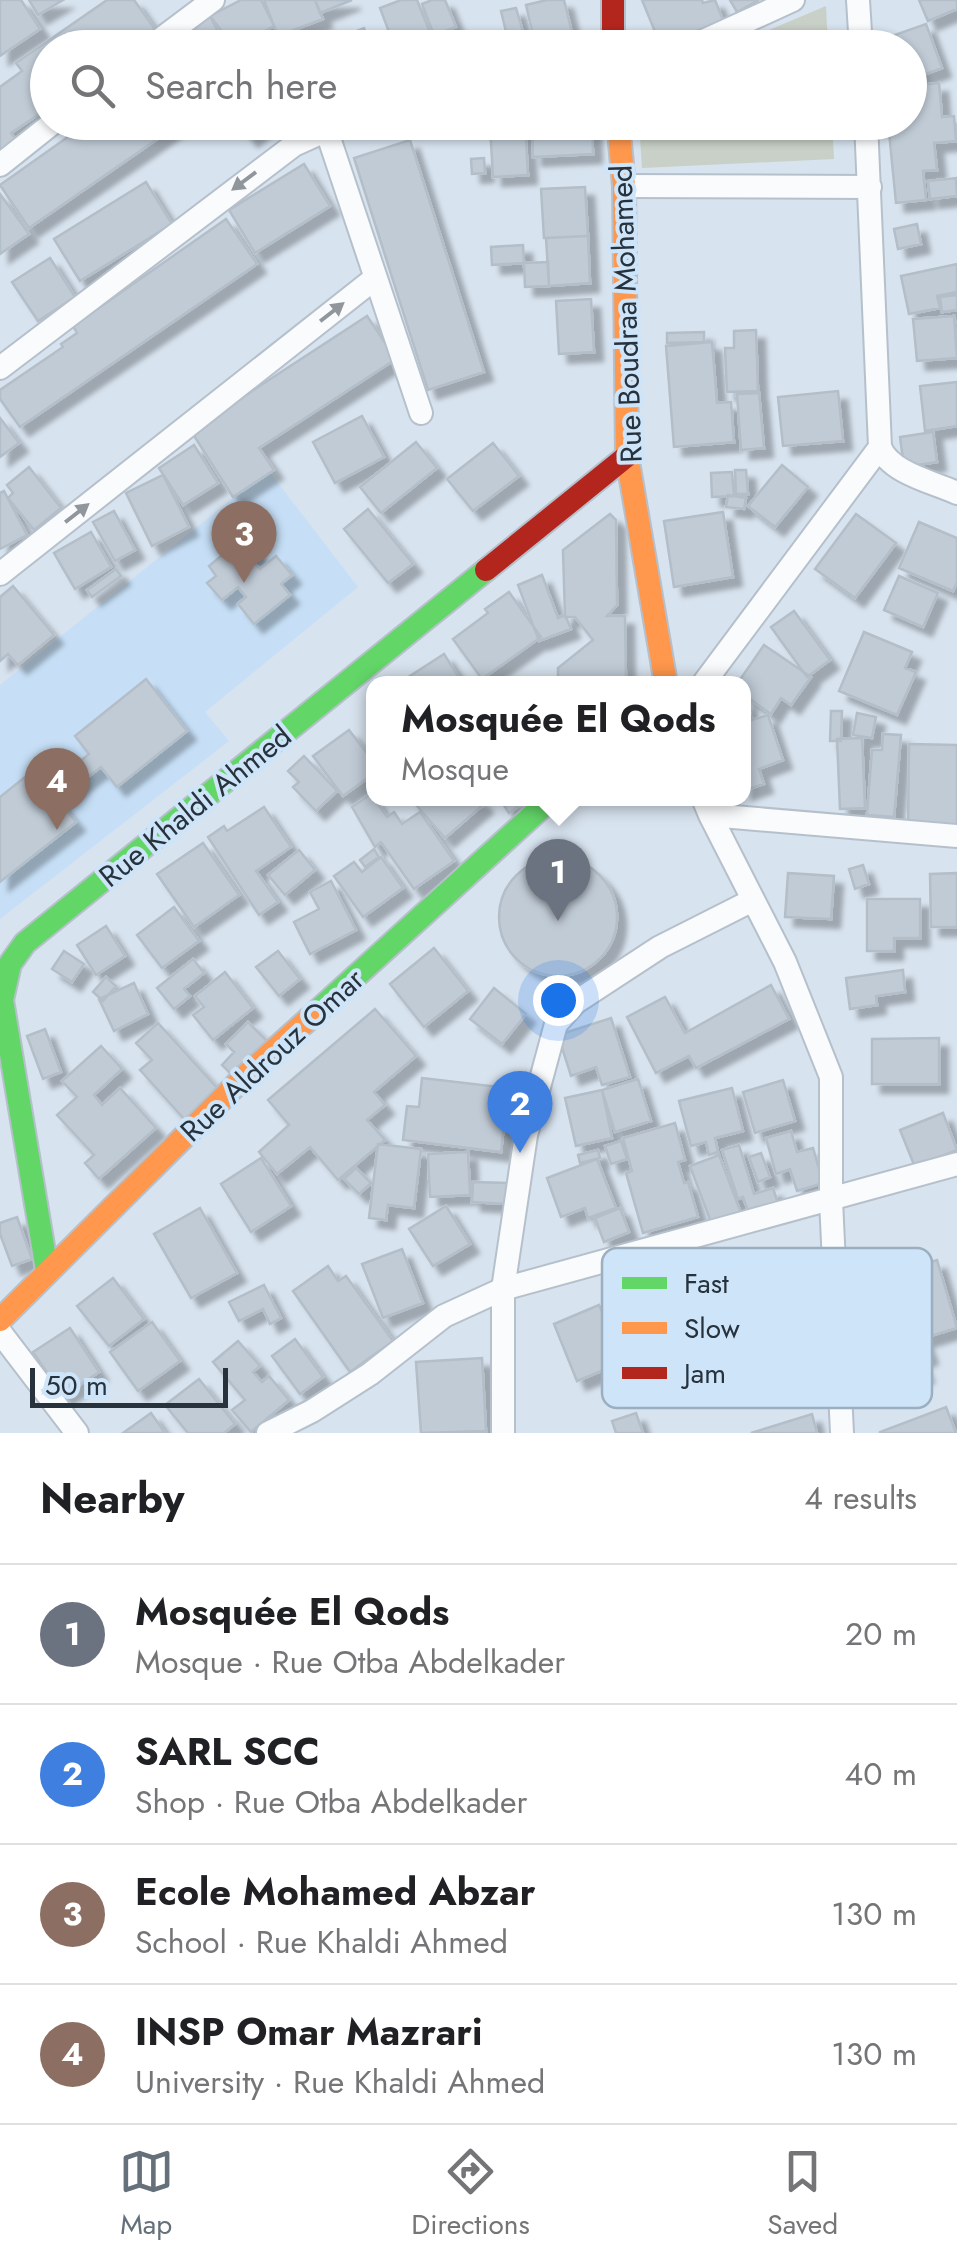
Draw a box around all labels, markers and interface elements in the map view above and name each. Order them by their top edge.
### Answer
search box [30,30,927,140]
icon: search [65,58,120,113]
text: Search here [145,58,337,113]
street label: Rue Boudraa Mohamed [599,164,653,464]
one-way arrow [232,171,258,192]
one-way arrow [319,303,345,323]
pin: 3 [212,500,276,583]
one-way arrow [63,503,89,524]
popup [366,676,751,806]
text: Mosquée El Qods [401,691,716,746]
street label: Rue Khaldi Ahmed [90,715,300,897]
text: Mosque [401,746,509,792]
pin: 4 [24,748,90,830]
pin: 1 [526,838,590,921]
street label: Rue Aldrouz Omar [171,958,374,1152]
your location [533,975,584,1026]
pin: 2 [488,1070,552,1153]
legend [602,1248,932,1408]
text: Fast [684,1263,729,1304]
text: Slow [684,1308,740,1349]
text: Jam [680,1353,726,1394]
scale bar [30,1363,228,1408]
text: 50 m [45,1365,108,1406]
text: Nearby [40,1468,184,1529]
text: 4 results [804,1475,917,1521]
text: Mosquée El Qods [135,1584,449,1639]
text: 1 [64,1611,81,1657]
text: 20 m [845,1611,917,1657]
text: Mosque · Rue Otba Abdelkader [135,1639,565,1685]
text: SARL SCC [135,1724,320,1779]
text: 2 [62,1751,83,1797]
text: 40 m [845,1751,917,1797]
text: Shop · Rue Otba Abdelkader [135,1779,527,1825]
text: Ecole Mohamed Abzar [135,1864,535,1919]
text: 3 [63,1891,82,1937]
text: 130 m [831,1891,917,1937]
text: School · Rue Khaldi Ahmed [135,1919,508,1965]
text: INSP Omar Mazrari [135,2004,482,2059]
text: 4 [61,2031,84,2077]
text: 130 m [831,2031,917,2077]
text: University · Rue Khaldi Ahmed [135,2059,545,2105]
tab: Map [119,2144,174,2245]
tab: Directions [411,2144,530,2245]
tab: Saved [767,2144,838,2245]

